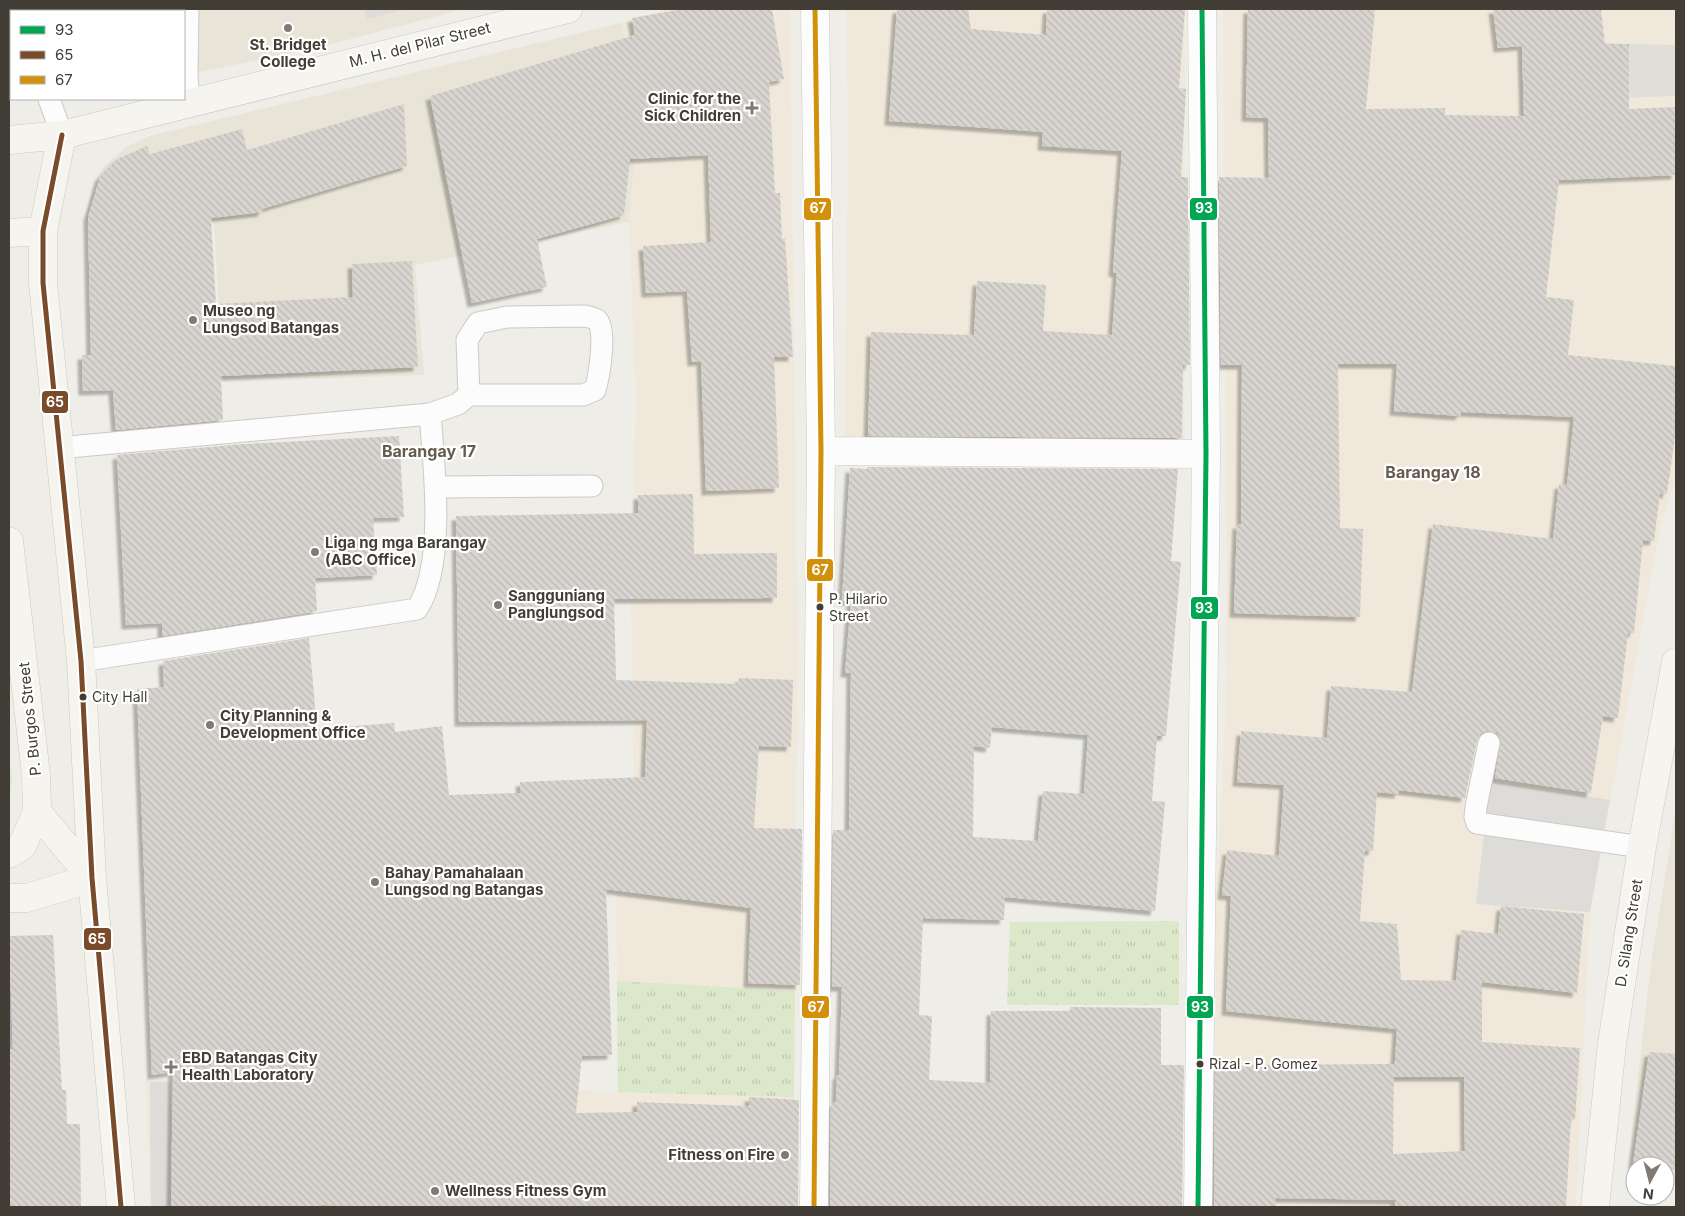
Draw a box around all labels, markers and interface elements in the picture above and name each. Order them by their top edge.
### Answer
legend [10,10,185,100]
street label: M. H. del Pilar Street [347,18,493,71]
text: 93 [55,20,74,39]
marker: St. Bridget College [282,22,294,34]
place label: St. Bridget College [250,35,327,71]
text: 65 [55,45,73,64]
text: 67 [55,70,73,89]
place label: Clinic for the Sick Children [644,89,741,125]
marker: Clinic for the Sick Children [745,101,759,115]
line badge: 67 [803,197,832,221]
line badge: 93 [1189,197,1218,221]
text: 67 [809,199,827,216]
text: 93 [1195,199,1213,216]
place label: Museo ng Lungsod Batangas [203,301,339,337]
marker: Museo ng Lungsod Batangas [187,314,199,326]
line badge: 65 [41,390,69,414]
text: 65 [46,393,64,410]
district label: Barangay 17 [382,441,476,461]
district label: Barangay 18 [1385,462,1481,482]
place label: Liga ng mga Barangay (ABC Office) [325,533,487,569]
marker: Liga ng mga Barangay (ABC Office) [309,546,321,558]
line badge: 67 [806,558,834,582]
text: 67 [811,561,829,578]
place label: Sangguniang Panglungsod [508,586,605,622]
place label: P. Hilario Street [829,590,888,624]
line badge: 93 [1190,596,1219,620]
marker: Sangguniang Panglungsod [492,599,504,611]
text: 93 [1195,599,1213,616]
marker: P. Hilario Street [815,602,825,612]
street label: P. Burgos Street [14,661,45,777]
place label: City Hall [92,688,147,705]
marker: City Hall [78,692,88,702]
place label: City Planning & Development Office [220,706,366,742]
marker: City Planning & Development Office [204,719,216,731]
place label: Bahay Pamahalaan Lungsod ng Batangas [385,863,543,899]
marker: Bahay Pamahalaan Lungsod ng Batangas [369,876,381,888]
street label: D. Silang Street [1611,878,1646,988]
line badge: 65 [83,927,112,951]
text: 65 [88,930,106,947]
line badge: 67 [801,995,830,1019]
line badge: 93 [1186,995,1214,1019]
text: 67 [807,998,825,1015]
text: 93 [1191,998,1209,1015]
place label: EBD Batangas City Health Laboratory [182,1048,318,1084]
place label: Rizal - P. Gomez [1209,1055,1318,1072]
marker: Rizal - P. Gomez [1195,1059,1205,1069]
marker: EBD Batangas City Health Laboratory [164,1060,178,1074]
place label: Fitness on Fire [668,1145,775,1164]
marker: Fitness on Fire [779,1149,791,1161]
north arrow [1625,1156,1675,1206]
place label: Wellness Fitness Gym [445,1181,606,1200]
marker: Wellness Fitness Gym [429,1185,441,1197]
text: N [1642,1185,1655,1203]

